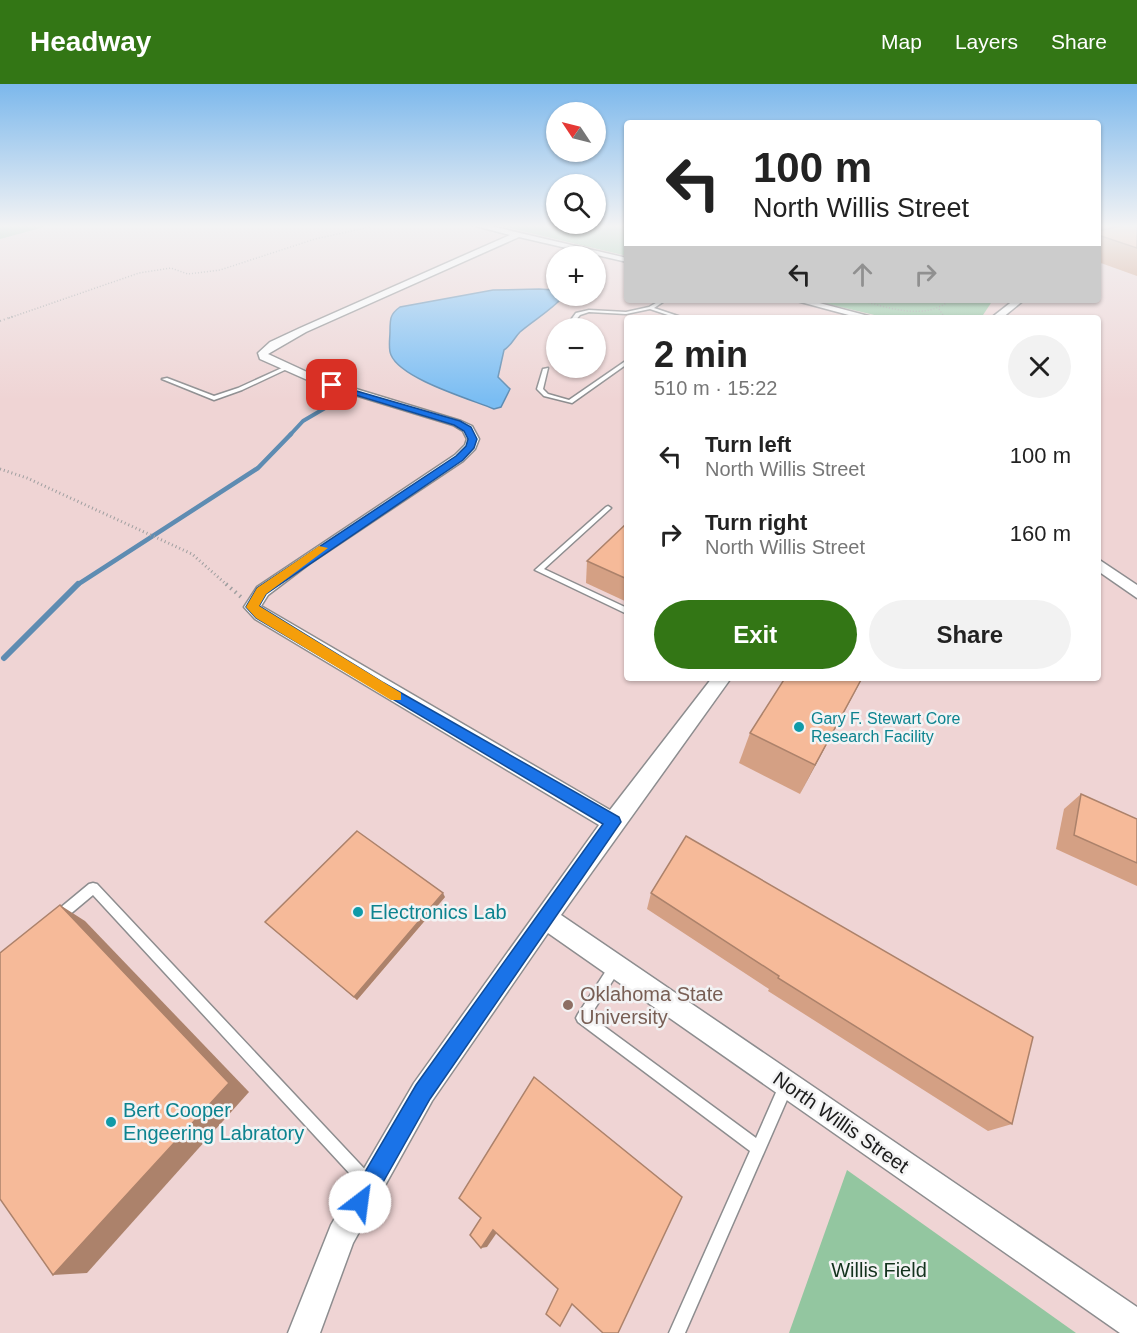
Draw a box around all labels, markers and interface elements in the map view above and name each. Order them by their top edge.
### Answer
text: Headway [30,26,151,57]
text: Map [881,30,922,53]
text: Layers [955,30,1018,53]
text: Share [1051,30,1107,53]
north arrow [546,102,606,162]
map controls [546,102,606,378]
icon: left [654,144,732,222]
text: 100 m [753,144,872,191]
button: search [546,174,606,234]
text: North Willis Street [753,193,969,223]
button: + [546,246,606,306]
icon: left [783,258,816,291]
icon: ahead [846,258,879,291]
icon: right [909,258,942,291]
button: − [546,318,606,378]
text: 2 min [654,334,748,375]
button: close [1008,335,1071,398]
pin [306,359,357,410]
icon: arrive [315,368,348,401]
text: 510 m · 15:22 [654,377,777,399]
text: Turn left [705,432,791,457]
icon: left [654,440,687,473]
text: 100 m [1010,443,1071,468]
text: North Willis Street [705,458,865,480]
text: Turn right [705,510,807,535]
icon: right [654,518,687,551]
text: 160 m [1010,521,1071,546]
text: North Willis Street [705,536,865,558]
button: Exit [654,600,857,669]
button: Share [869,600,1071,669]
place label: Gary F. Stewart Core Research Facility [811,710,960,745]
marker: Gary F. Stewart Core Research Facility [792,720,806,734]
place label: Electronics Lab [370,901,507,923]
marker: Electronics Lab [351,905,365,919]
place label: Oklahoma State University [580,983,723,1028]
marker: Oklahoma State University [561,998,575,1012]
street label: North Willis Street [769,1067,913,1177]
place label: Bert Cooper Engeering Labratory [123,1099,304,1144]
marker: Bert Cooper Engeering Labratory [104,1115,118,1129]
position arrow [328,1170,392,1234]
park label: Willis Field [831,1259,927,1281]

